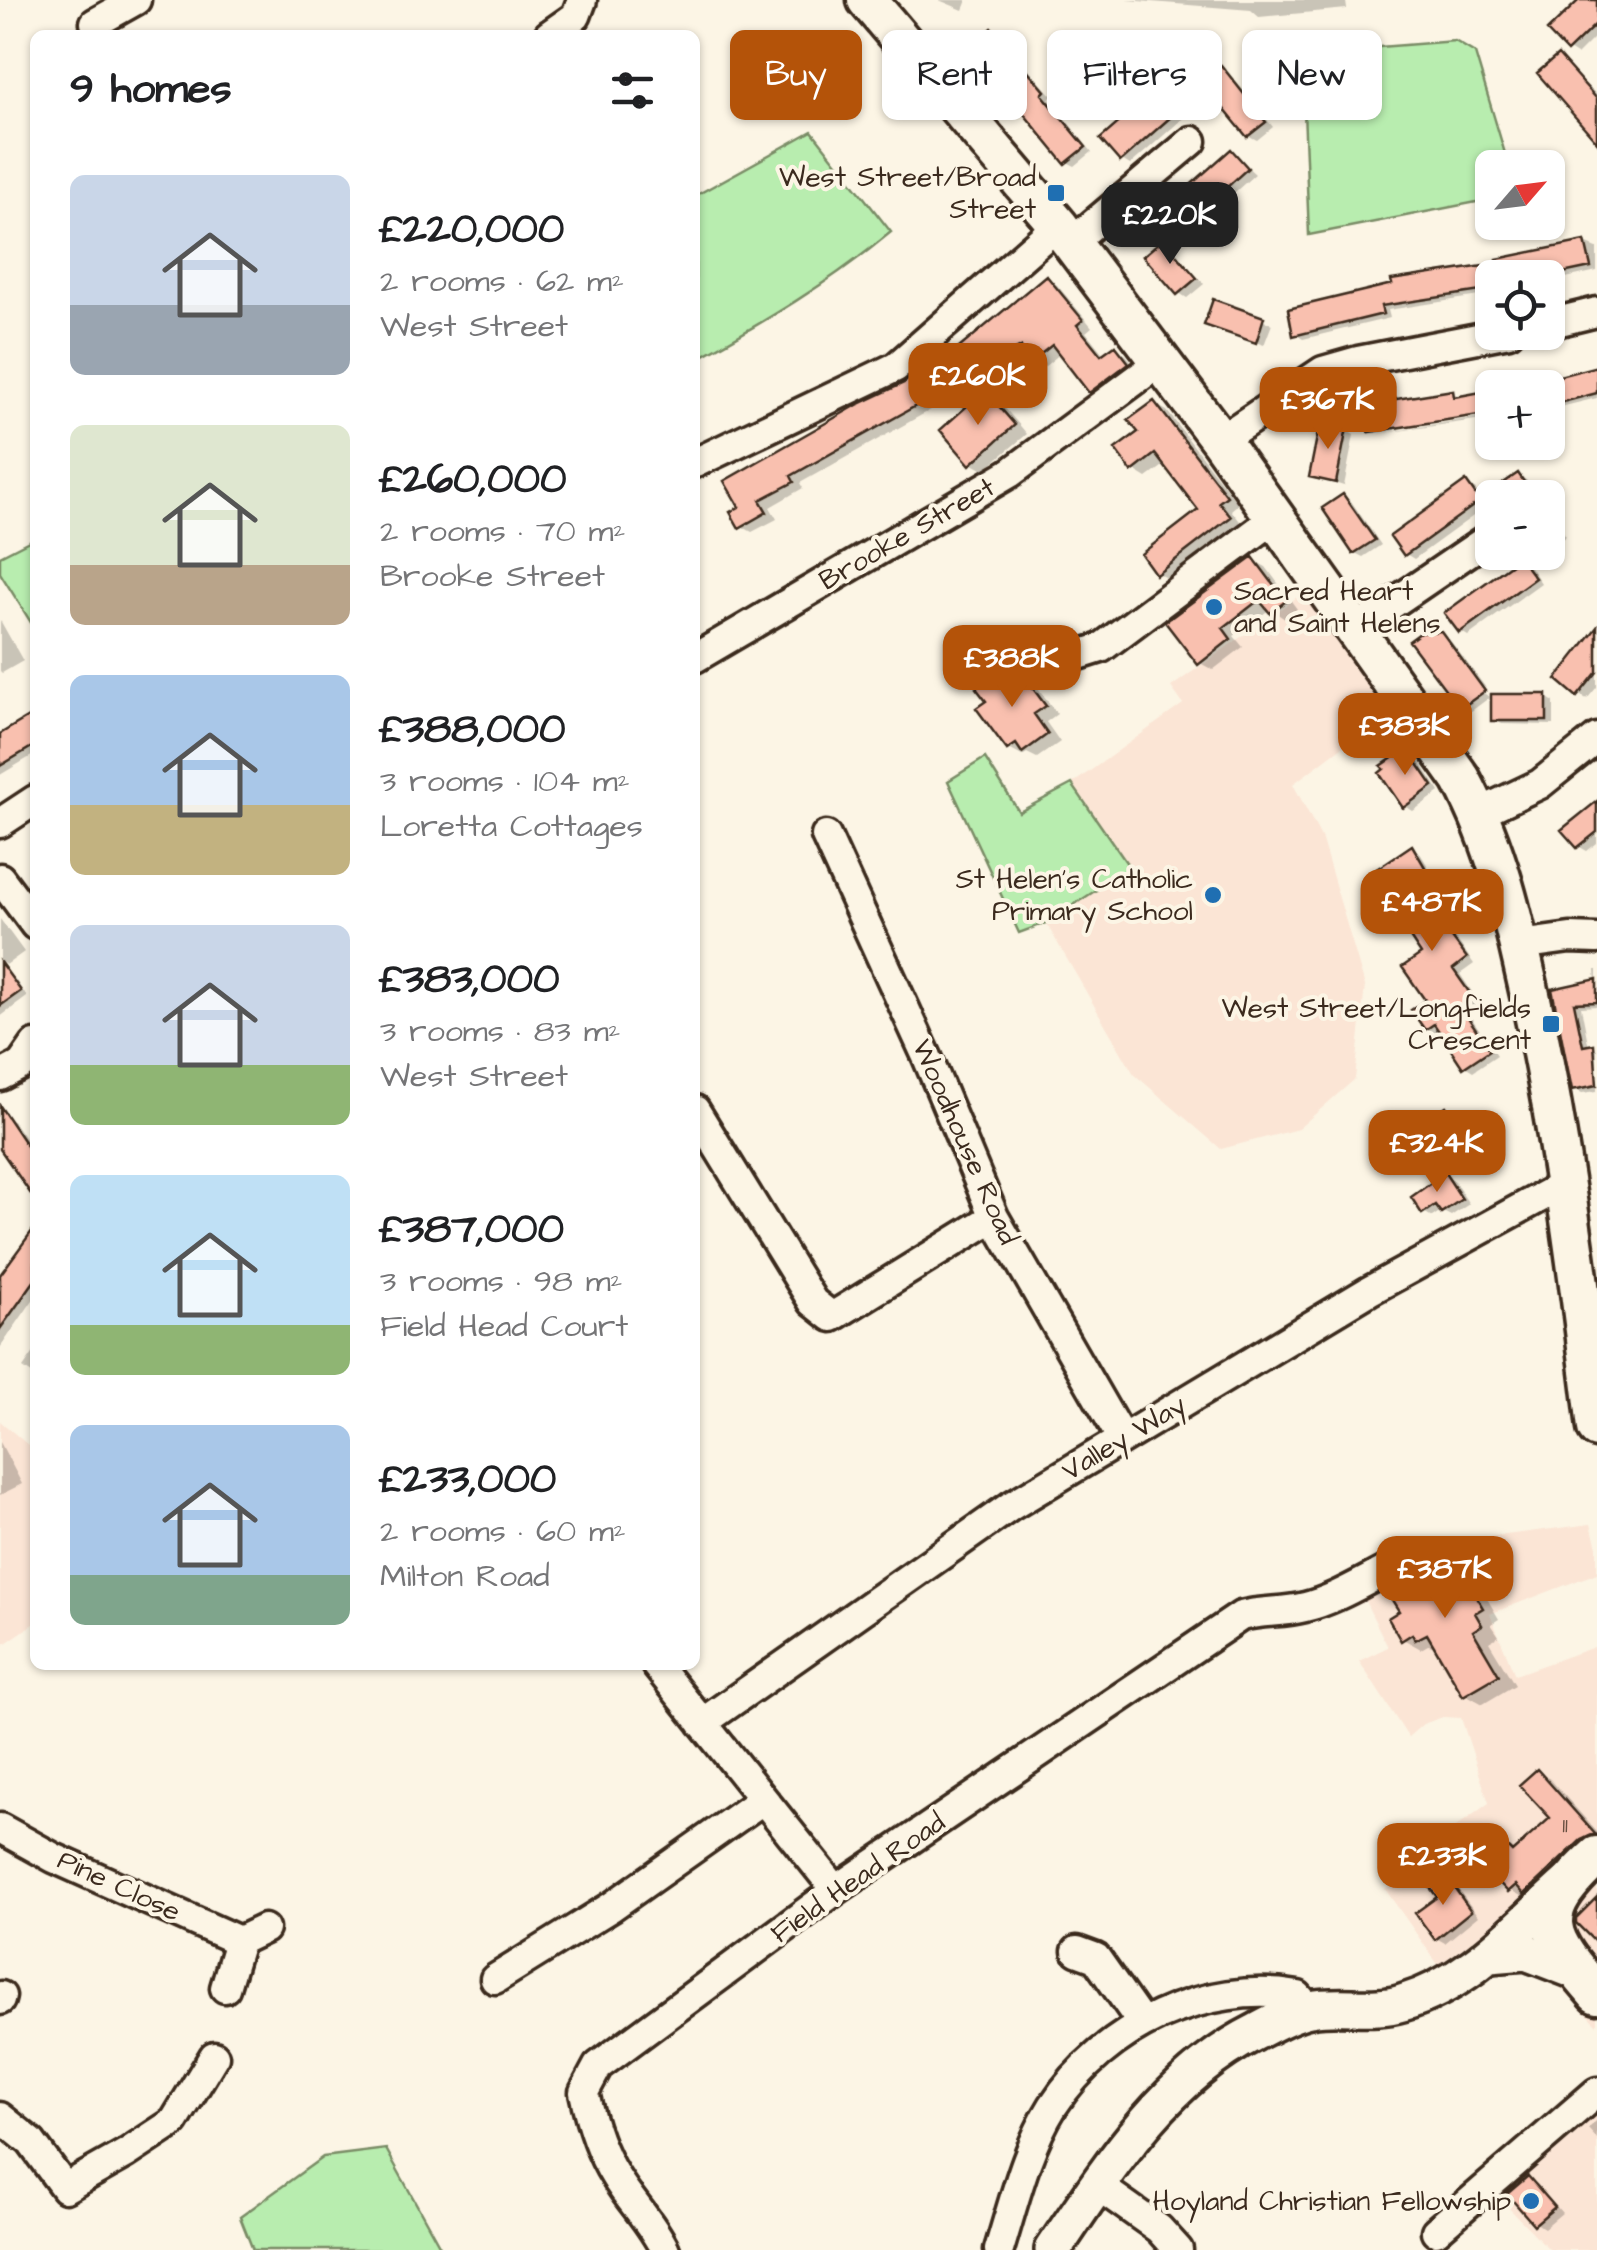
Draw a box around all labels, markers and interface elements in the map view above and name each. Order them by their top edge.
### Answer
chip: Buy [730,30,862,120]
chip: Rent [882,30,1027,120]
chip: Filters [1047,30,1222,120]
chip: New [1242,30,1382,120]
text: 9 homes [70,61,232,119]
icon: filters [605,63,660,118]
north arrow [1475,150,1565,240]
map controls [1475,150,1565,570]
place label: West Street/Broad Street [779,158,1037,229]
marker: West Street/Broad Street [1045,182,1067,204]
pin: £220K [1100,182,1240,267]
text: £220K [1123,192,1217,237]
text: £220,000 [380,201,564,259]
icon: home [150,215,270,335]
text: 2 rooms · 62 m² [380,259,624,304]
button: locate [1475,260,1565,350]
text: West Street [380,304,568,349]
pin: £260K [908,343,1048,428]
text: £260K [930,353,1026,398]
pin: £367K [1258,367,1398,452]
button: + [1475,370,1565,460]
text: £367K [1282,377,1374,422]
text: £260,000 [380,451,566,509]
icon: home [150,465,270,585]
street label: Brooke Street [812,468,1003,600]
button: − [1475,480,1565,570]
text: 2 rooms · 70 m² [380,509,625,554]
text: Brooke Street [380,554,605,599]
place label: Sacred Heart and Saint Helens [1234,572,1441,643]
marker: Sacred Heart and Saint Helens [1203,596,1225,618]
pin: £388K [942,625,1082,710]
text: £388K [965,635,1059,680]
pin: £383K [1335,693,1475,778]
text: £388,000 [380,701,565,759]
text: £383K [1360,703,1450,748]
icon: home [150,715,270,835]
text: 3 rooms · 104 m² [380,759,630,804]
text: Loretta Cottages [380,804,643,849]
place label: St Helen's Catholic Primary School [956,860,1193,933]
pin: £487K [1362,869,1502,954]
text: £487K [1383,879,1481,924]
marker: St Helen's Catholic Primary School [1202,884,1224,906]
text: £383,000 [380,951,560,1009]
icon: home [150,965,270,1085]
place label: West Street/Longfields Crescent [1221,989,1532,1060]
text: 3 rooms · 83 m² [380,1009,621,1054]
marker: West Street/Longfields Crescent [1540,1013,1562,1035]
street label: Woodhouse Road [902,1033,1028,1251]
text: West Street [380,1054,568,1099]
pin: £324K [1367,1110,1507,1195]
text: £324K [1391,1120,1484,1165]
text: £387,000 [380,1201,564,1259]
icon: home [150,1215,270,1335]
text: 3 rooms · 98 m² [380,1259,623,1304]
text: Field Head Court [380,1304,628,1349]
street label: Valley Way [1055,1386,1194,1492]
text: £233,000 [380,1451,556,1509]
icon: home [150,1465,270,1585]
text: 2 rooms · 60 m² [380,1509,626,1554]
pin: £387K [1375,1536,1515,1621]
text: £387K [1398,1546,1492,1591]
text: Milton Road [380,1554,550,1599]
street label: Field Head Road [763,1803,953,1953]
house number: 11 [1562,1810,1568,1841]
pin: £233K [1373,1823,1513,1908]
text: £233K [1399,1833,1487,1878]
street label: Pine Close [51,1841,187,1931]
place label: Hoyland Christian Fellowship [1153,2182,1511,2223]
marker: Hoyland Christian Fellowship [1520,2190,1542,2212]

